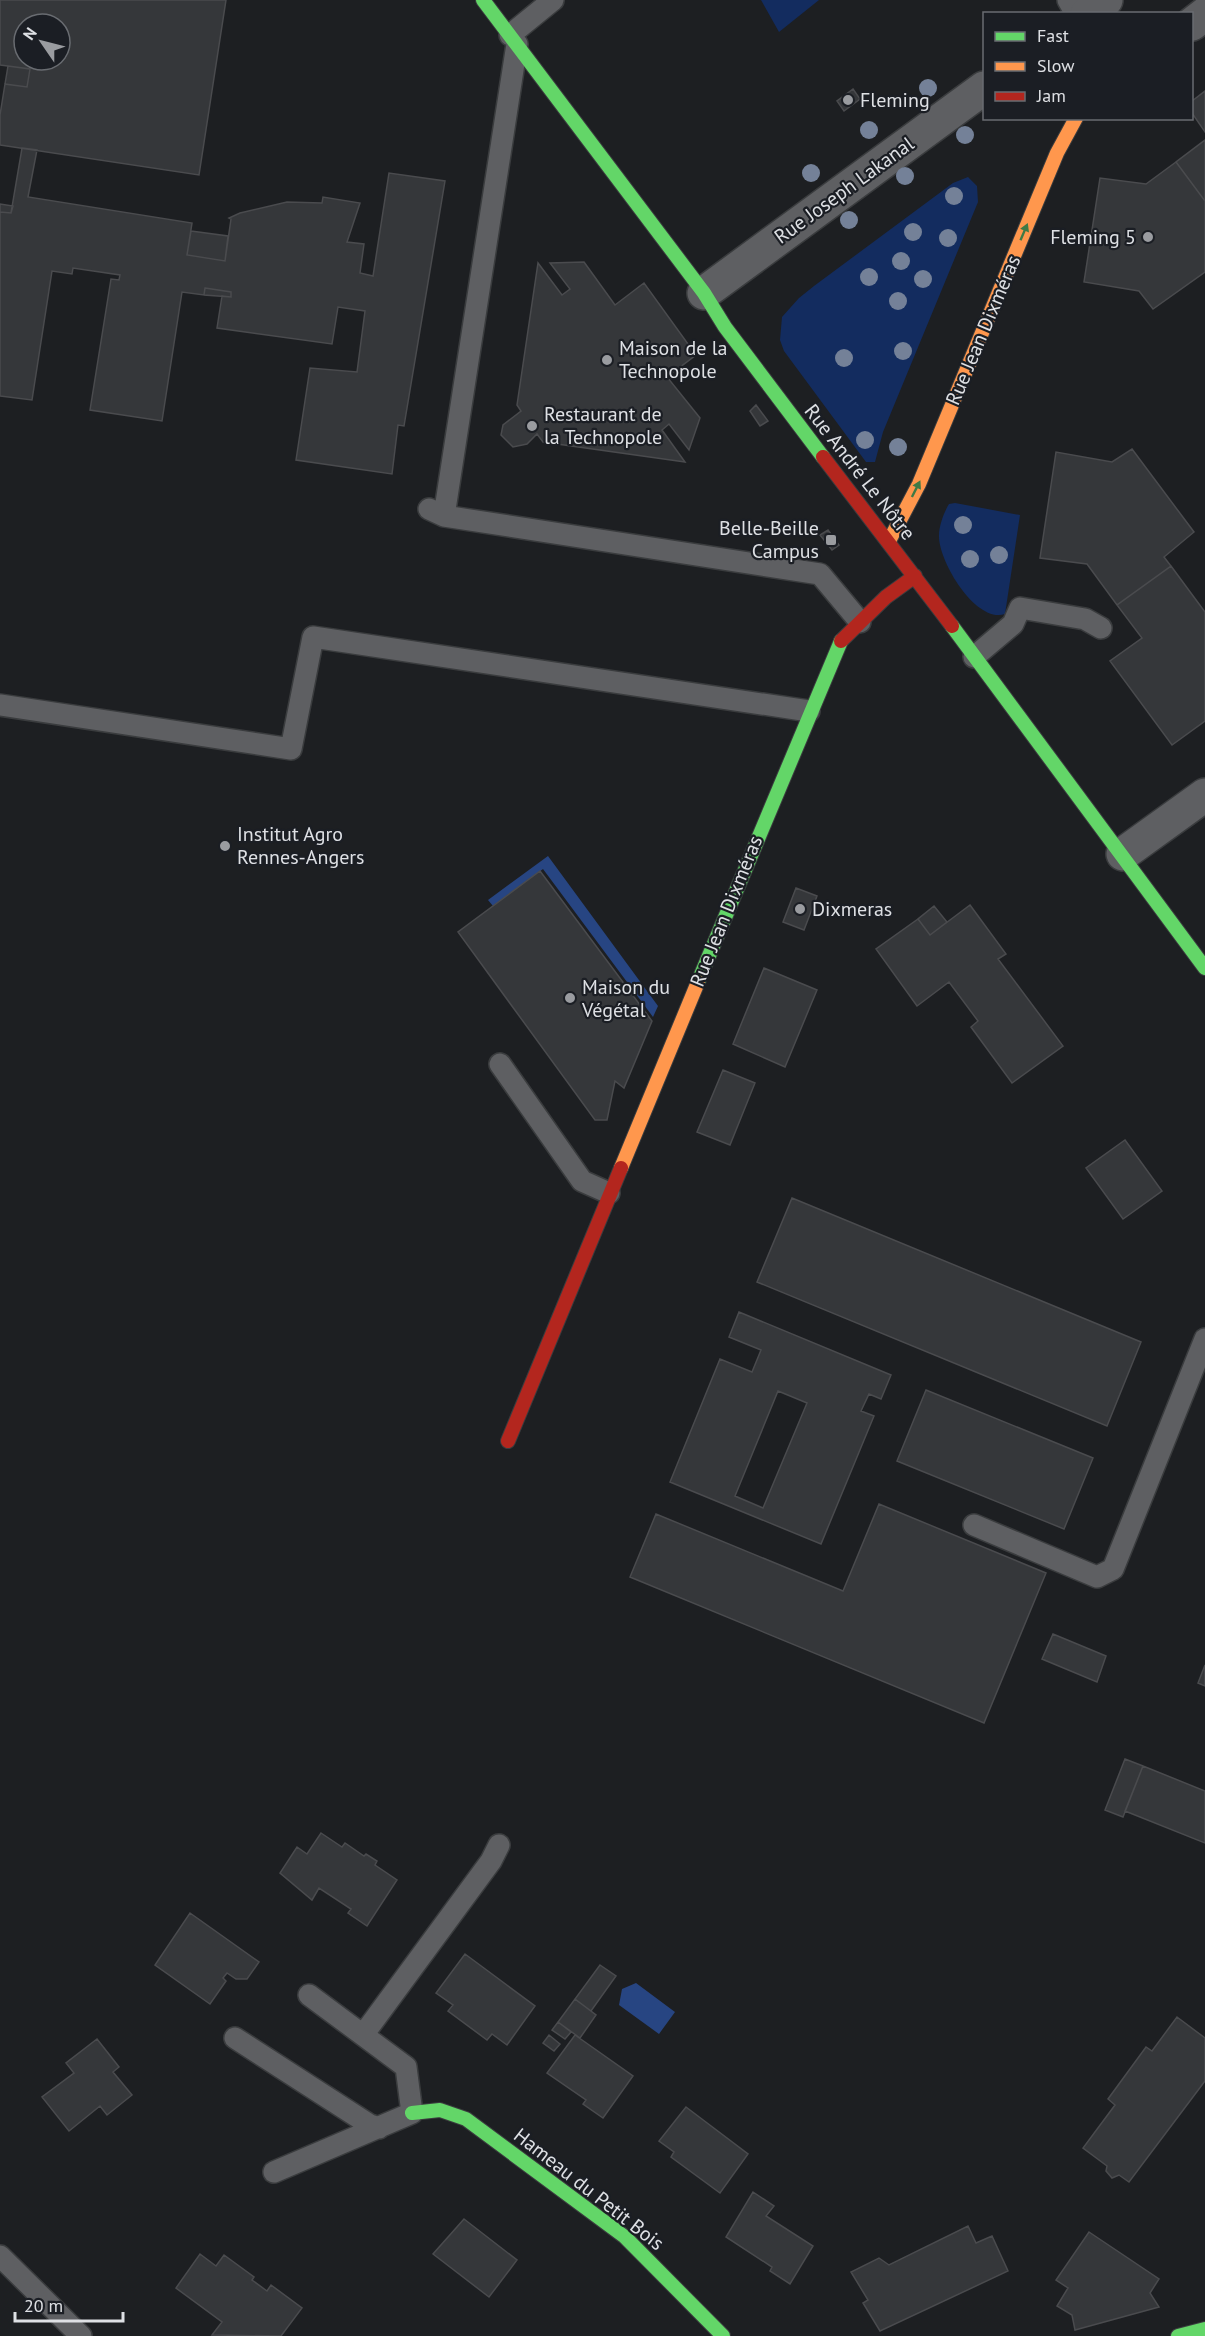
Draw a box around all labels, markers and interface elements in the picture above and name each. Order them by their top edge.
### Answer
north arrow [12,12,72,72]
legend [983,12,1193,120]
text: N [19,23,41,43]
text: Fast [1037,24,1069,47]
text: Slow [1037,54,1075,77]
text: Jam [1036,84,1066,107]
place label: Fleming [860,87,930,113]
marker: Fleming [841,93,855,107]
street label: Rue Joseph Lakanal [769,131,919,249]
one-way arrow [1019,222,1029,240]
place label: Fleming 5 [1050,224,1136,250]
marker: Fleming 5 [1141,230,1155,244]
street label: Rue Jean Dixméras [940,251,1026,409]
place label: Maison de la Technopole [619,335,728,384]
marker: Maison de la Technopole [600,353,614,367]
street label: Rue André Le Nôtre [799,399,921,545]
place label: Restaurant de la Technopole [544,401,662,450]
marker: Restaurant de la Technopole [525,419,539,433]
one-way arrow [911,480,921,498]
place label: Belle-Beille Campus [719,515,819,564]
marker: Belle-Beille Campus [824,533,838,547]
place label: Institut Agro Rennes-Angers [237,821,365,870]
street label: Rue Jean Dixméras [684,832,768,990]
marker: Institut Agro Rennes-Angers [218,839,232,853]
place label: Dixmeras [812,896,892,922]
marker: Dixmeras [793,902,807,916]
place label: Maison du Végétal [581,974,670,1023]
marker: Maison du Végétal [563,991,577,1005]
street label: Hameau du Petit Bois [509,2122,669,2256]
scale bar [15,2285,123,2323]
text: 20 m [24,2294,63,2317]

